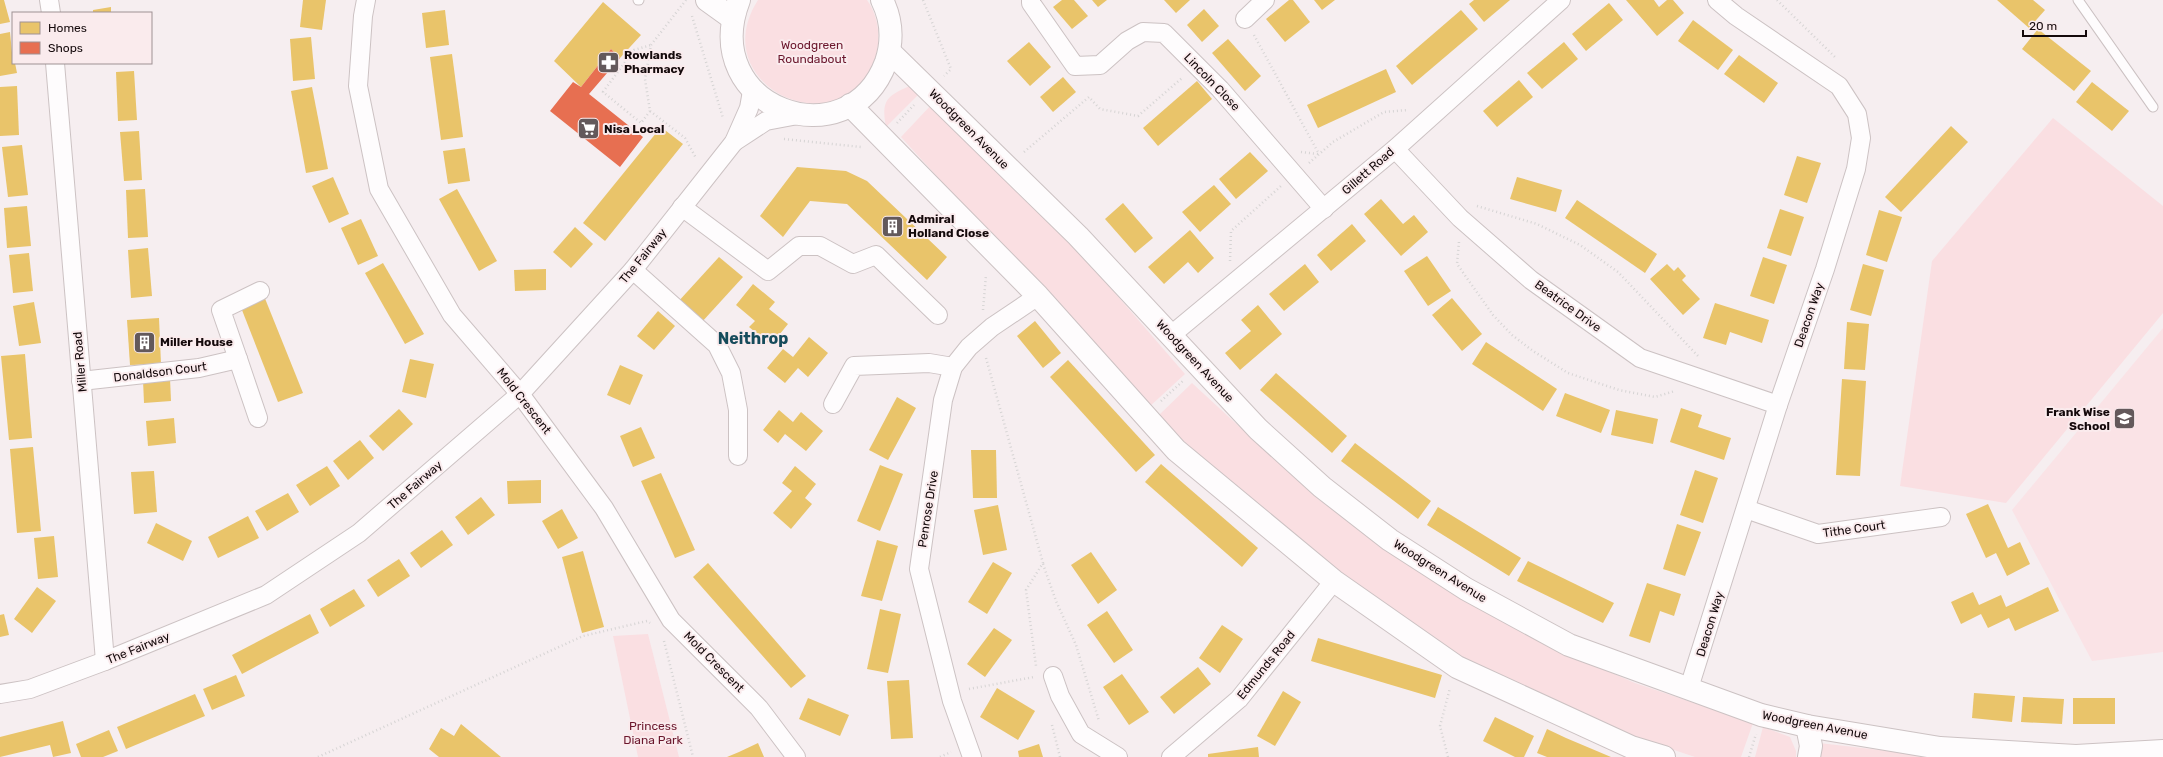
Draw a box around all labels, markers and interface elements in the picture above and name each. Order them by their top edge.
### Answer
legend [12,12,152,64]
scale bar [2023,12,2086,38]
text: 20 m [2029,19,2057,33]
text: Homes [48,21,87,35]
park label: Woodgreen Roundabout [778,38,847,66]
text: Shops [48,41,83,55]
place label: Rowlands Pharmacy [624,48,685,76]
pharmacy icon: Rowlands Pharmacy [596,49,622,75]
street label: Lincoln Close [1181,50,1243,114]
street label: Woodgreen Avenue [926,86,1012,172]
supermarket icon: Nisa Local [575,116,601,142]
place label: Nisa Local [604,122,664,136]
street label: Gillett Road [1339,145,1397,197]
place label: Admiral Holland Close [908,212,989,240]
building icon: Admiral Holland Close [879,213,905,239]
street label: The Fairway [616,225,670,286]
street label: Beatrice Drive [1532,277,1604,335]
street label: Deacon Way [1791,280,1827,349]
street label: Woodgreen Avenue [1153,317,1237,405]
building icon: Miller House [131,329,157,355]
district label: Neithrop [718,329,788,348]
street label: Miller Road [70,331,90,393]
place label: Miller House [160,335,233,349]
street label: Donaldson Court [113,359,208,385]
street label: Mold Crescent [494,365,554,437]
place label: Frank Wise School [2046,405,2110,433]
school or university icon: Frank Wise School [2112,406,2138,432]
street label: The Fairway [385,457,445,512]
street label: Penrose Drive [915,469,941,548]
street label: Tithe Court [1822,518,1886,540]
street label: Woodgreen Avenue [1391,537,1489,606]
street label: Deacon Way [1693,589,1727,658]
street label: Edmunds Road [1234,628,1298,702]
street label: The Fairway [104,629,172,667]
street label: Mold Crescent [681,629,747,695]
street label: Woodgreen Avenue [1761,708,1869,742]
park label: Princess Diana Park [623,719,684,747]

